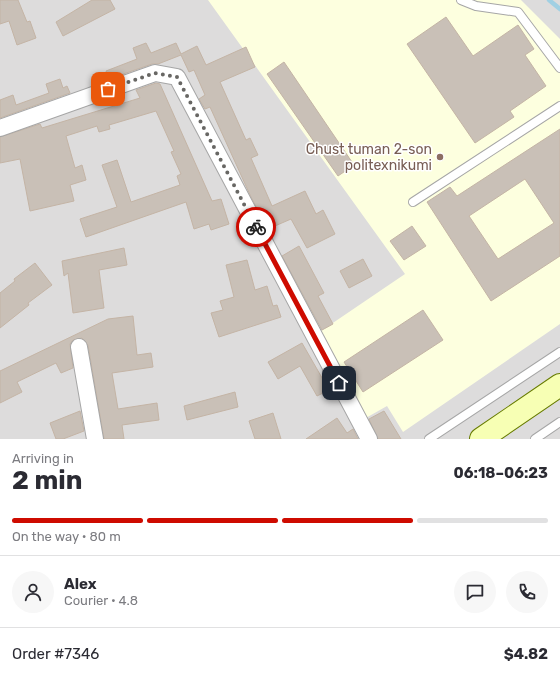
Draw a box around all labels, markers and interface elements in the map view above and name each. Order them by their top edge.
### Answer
pin [91,72,125,106]
icon: bag [97,78,119,100]
place label: Chust tuman 2-son politexnikumi [306,141,432,174]
marker: Chust tuman 2-son politexnikumi [435,152,445,162]
courier [236,207,276,247]
icon: bike [245,216,267,238]
pin [322,366,356,400]
icon: home [328,372,350,394]
text: Arriving in [12,451,74,466]
text: 06:18–06:23 [454,464,548,482]
text: 2 min [12,465,82,496]
text: On the way · 80 m [12,529,121,544]
button: person [12,571,54,613]
button: chat [454,571,496,613]
button: phone [506,571,548,613]
text: Alex [64,575,97,593]
text: Courier · 4.8 [64,593,138,608]
text: Order #7346 [12,645,99,663]
text: $4.82 [504,645,548,663]

